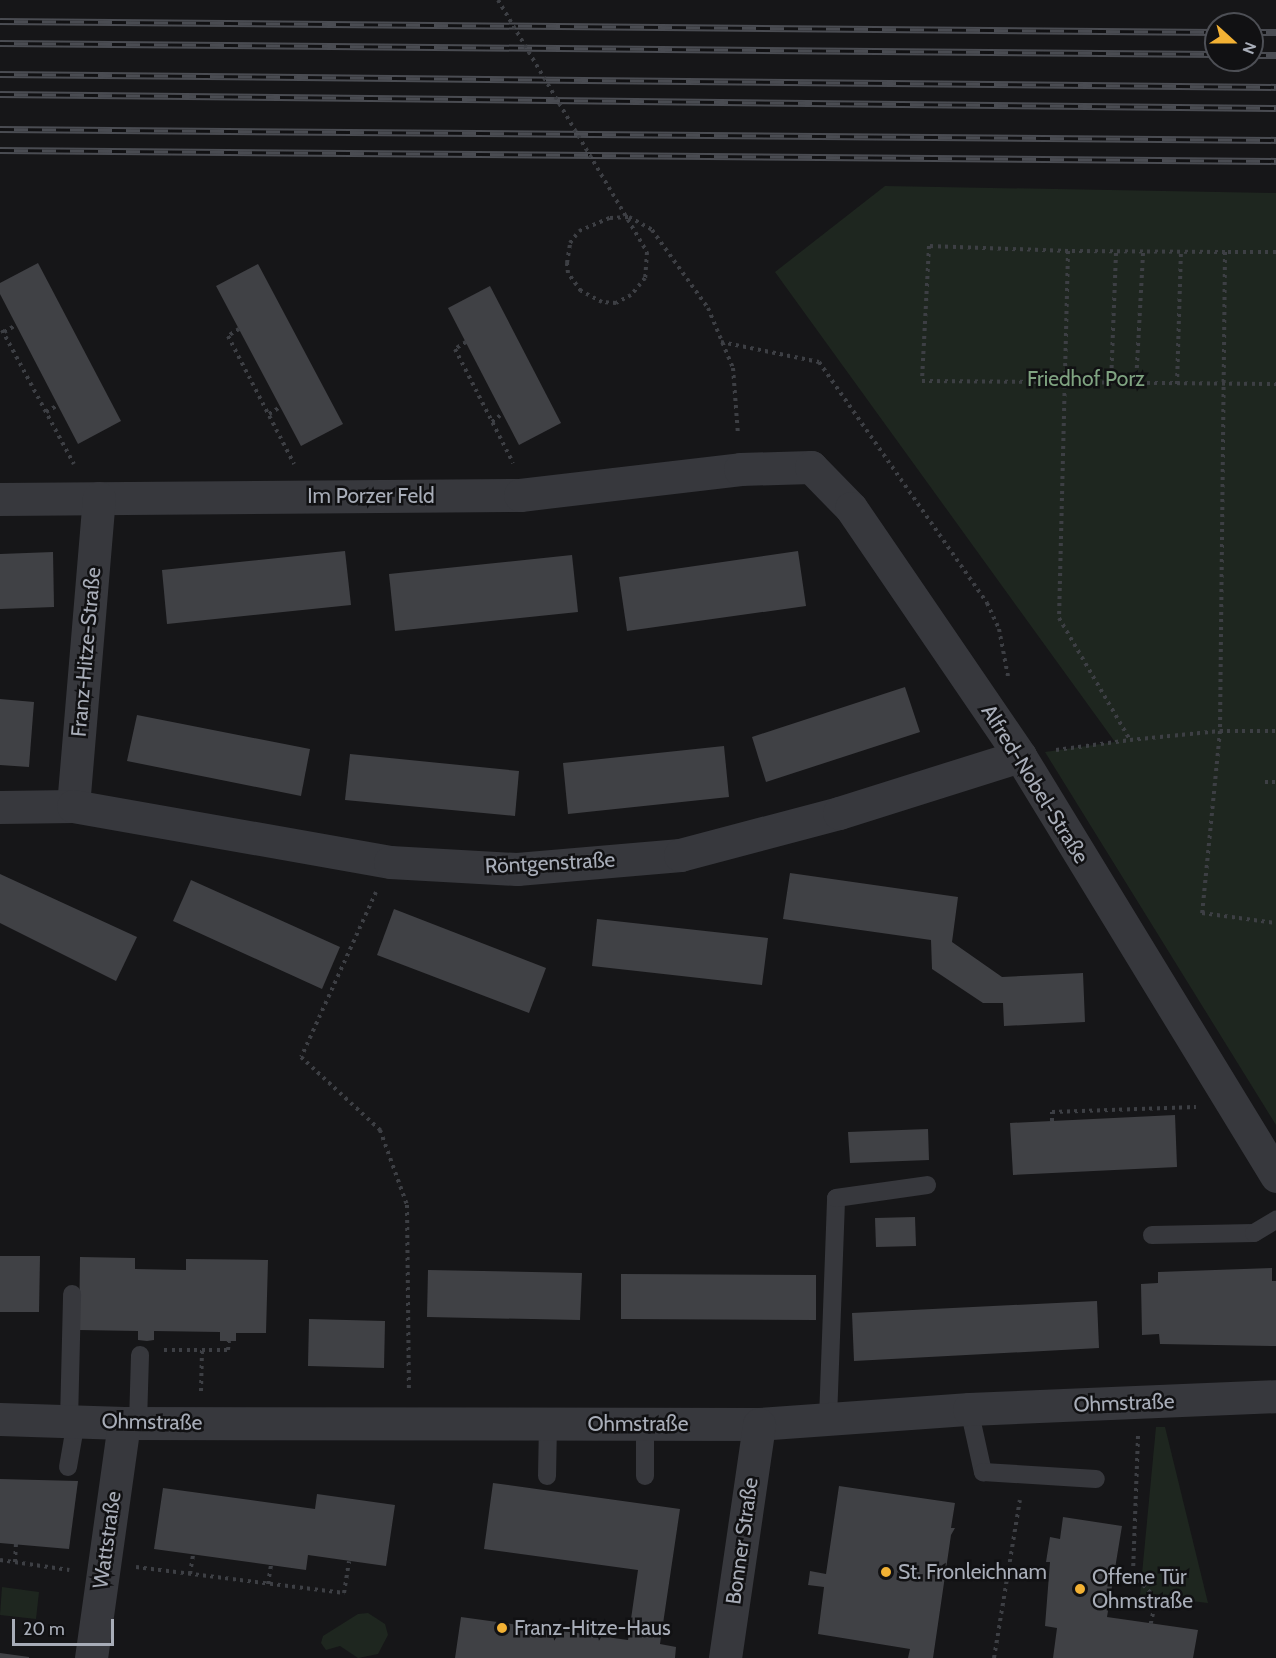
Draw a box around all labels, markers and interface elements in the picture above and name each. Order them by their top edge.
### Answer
north arrow [1204,12,1264,72]
text: N [1239,39,1260,57]
park label: Friedhof Porz [1027,366,1145,392]
street label: Im Porzer Feld [307,483,435,509]
street label: Franz-Hitze-Straße [66,566,106,738]
street label: Alfred-Nobel-Straße [976,700,1094,868]
street label: Röntgenstraße [484,847,616,879]
street label: Ohmstraße [1073,1389,1175,1417]
street label: Ohmstraße [101,1409,203,1435]
street label: Ohmstraße [588,1411,688,1437]
street label: Bonner Straße [721,1476,763,1606]
street label: Wattstraße [88,1490,126,1590]
place label: St. Fronleichnam [898,1559,1047,1585]
place label: Offene Tür Ohmstraße [1092,1564,1193,1614]
marker: St. Fronleichnam [879,1565,893,1579]
marker: Offene Tür Ohmstraße [1073,1582,1087,1596]
scale bar [15,1607,117,1645]
place label: Franz-Hitze-Haus [514,1615,671,1641]
text: 20 m [23,1618,65,1640]
marker: Franz-Hitze-Haus [495,1621,509,1635]

